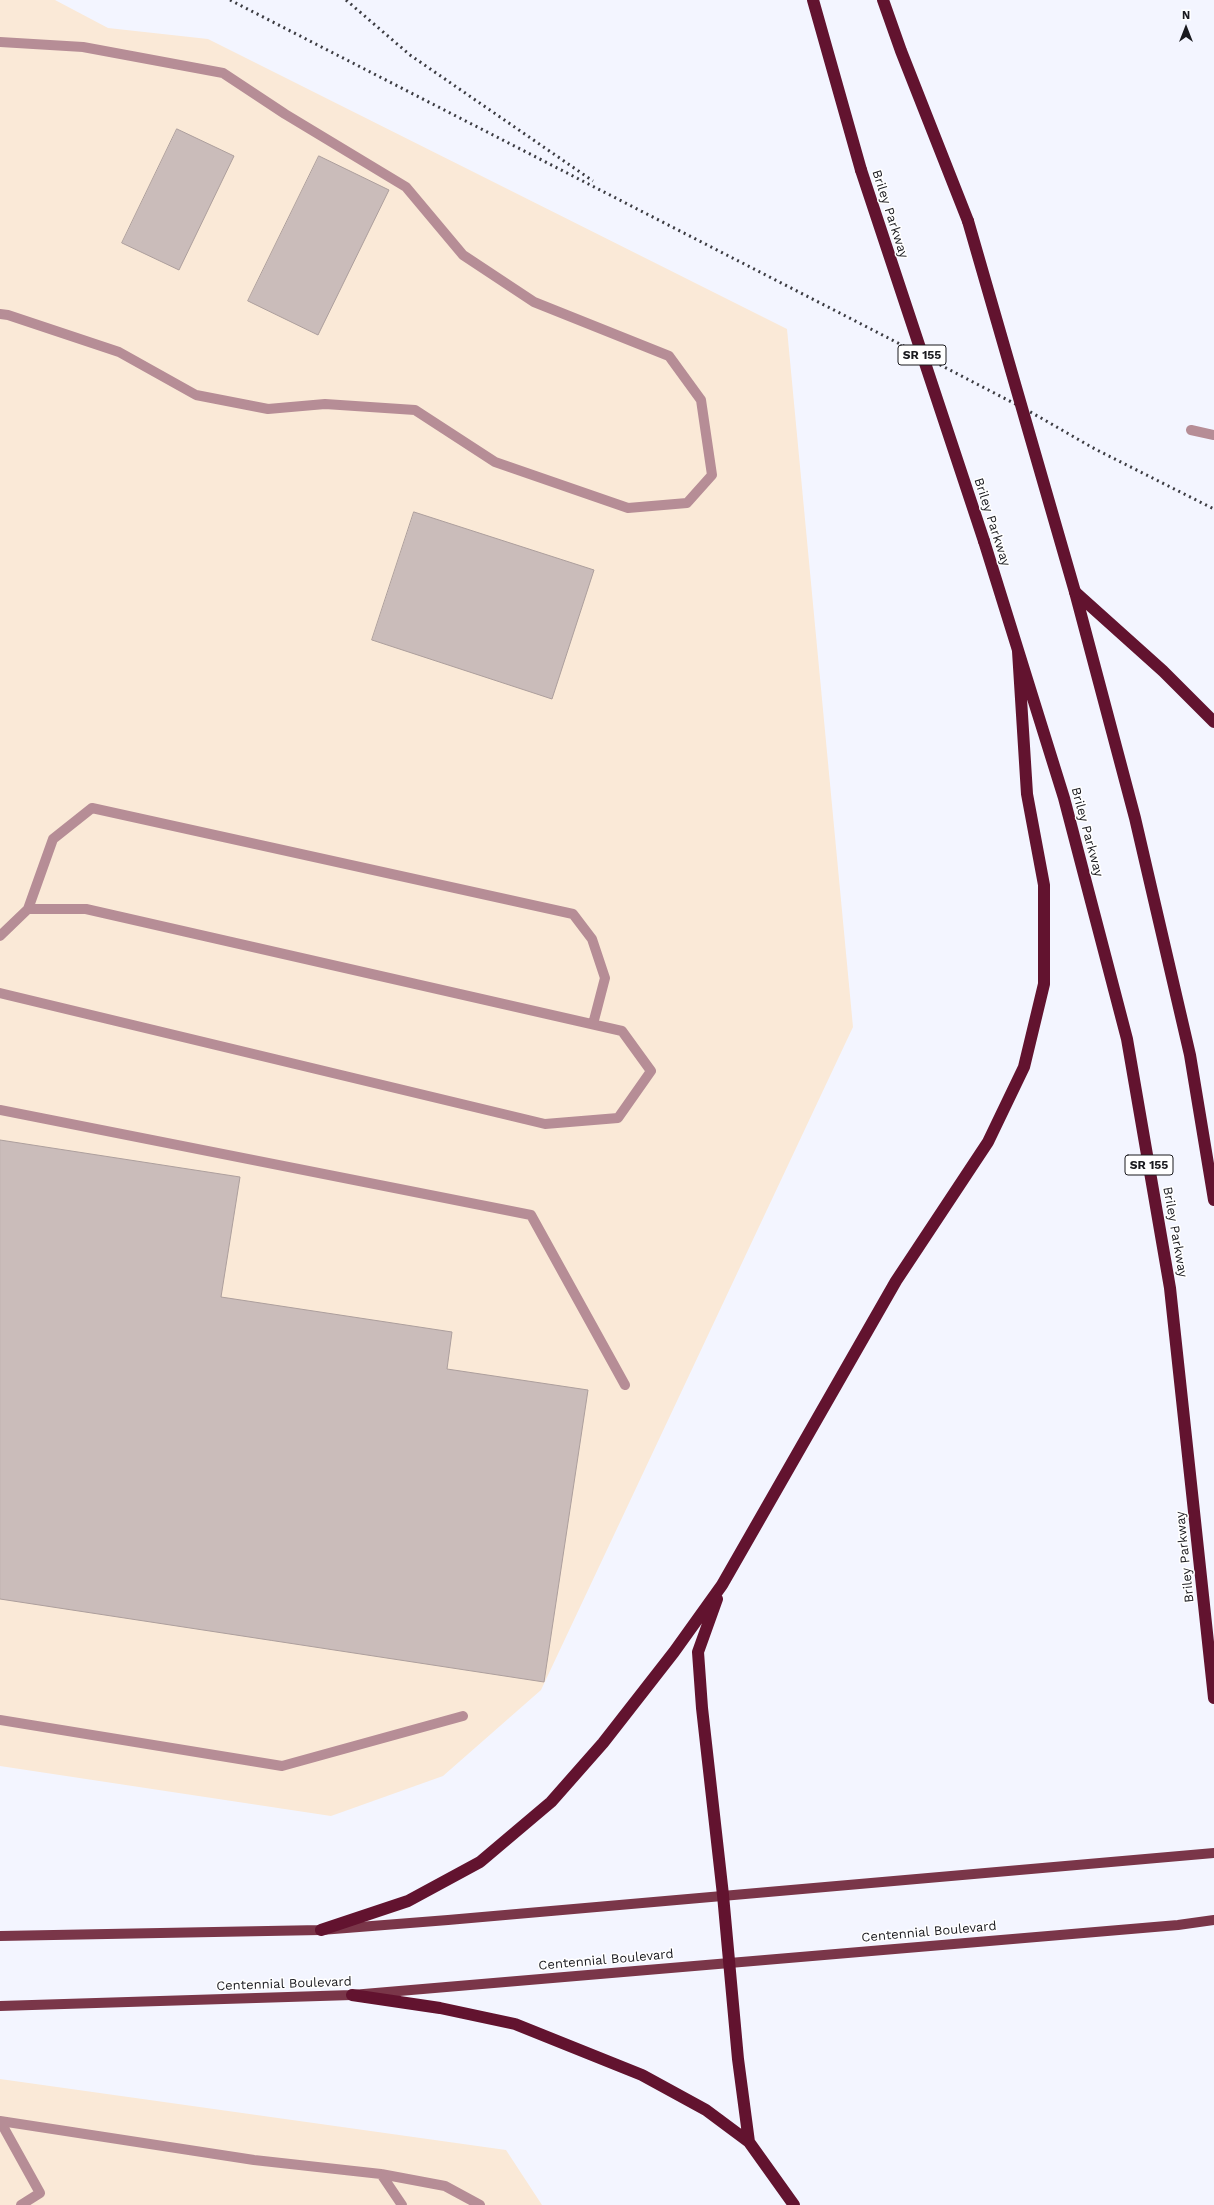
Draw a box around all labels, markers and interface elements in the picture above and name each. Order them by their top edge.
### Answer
north arrow [1166,8,1206,48]
text: N [1182,9,1190,22]
street label: Briley Parkway [868,168,912,260]
road number: SR 155 [898,345,946,365]
street label: Briley Parkway [970,476,1014,568]
street label: Briley Parkway [1068,786,1106,878]
road number: SR 155 [1125,1155,1173,1175]
street label: Briley Parkway [1159,1185,1191,1279]
street label: Briley Parkway [1172,1510,1198,1604]
street label: Centennial Boulevard [861,1918,997,1946]
street label: Centennial Boulevard [538,1946,674,1974]
street label: Centennial Boulevard [216,1974,352,1994]

